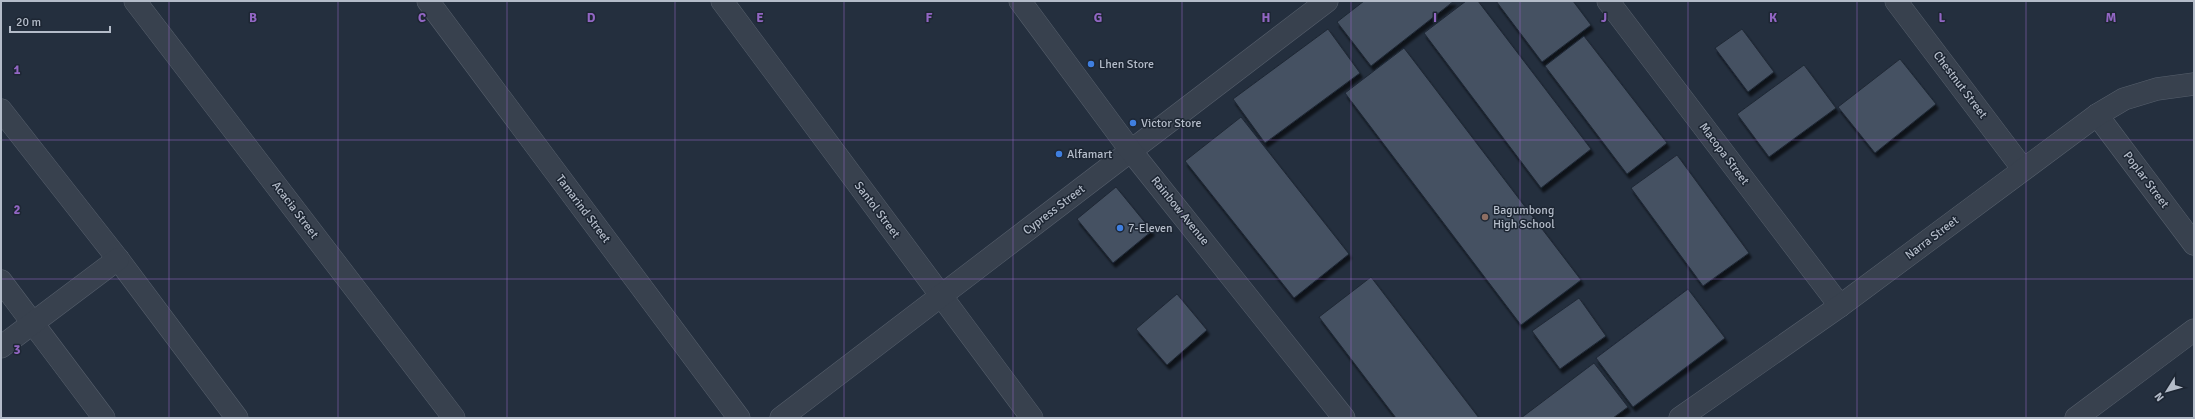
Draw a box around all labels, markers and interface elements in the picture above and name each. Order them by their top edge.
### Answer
scale bar [10,8,110,34]
text: B [249,10,257,26]
text: C [418,10,426,26]
text: D [587,10,596,26]
text: E [756,10,764,26]
text: F [926,10,933,26]
text: G [1094,10,1102,26]
text: H [1262,10,1270,26]
text: I [1433,10,1437,26]
text: J [1601,10,1607,26]
text: K [1769,10,1777,26]
text: L [1939,10,1946,26]
text: M [2106,10,2117,26]
text: 20 m [16,15,41,30]
street label: Chestnut Street [1930,48,1990,122]
place label: Lhen Store [1099,57,1154,72]
marker: Lhen Store [1086,59,1096,69]
text: 1 [13,62,21,78]
place label: Victor Store [1141,116,1201,131]
marker: Victor Store [1128,118,1138,128]
street label: Macopa Street [1696,120,1752,188]
place label: Alfamart [1067,147,1112,162]
marker: Alfamart [1054,149,1064,159]
street label: Poplar Street [2120,149,2172,211]
street label: Tamarind Street [553,172,613,246]
street label: Rainbow Avenue [1148,174,1212,248]
street label: Acacia Street [269,178,321,242]
street label: Santol Street [851,179,903,241]
street label: Cypress Street [1020,182,1088,238]
text: 2 [13,202,21,218]
place label: Bagumbong High School [1493,203,1555,232]
marker: Bagumbong High School [1480,212,1490,222]
street label: Narra Street [1902,213,1962,263]
place label: 7-Eleven [1128,221,1173,236]
marker: 7-Eleven [1115,223,1125,233]
text: 3 [13,342,21,358]
north arrow [2147,371,2187,411]
text: N [2152,390,2167,404]

